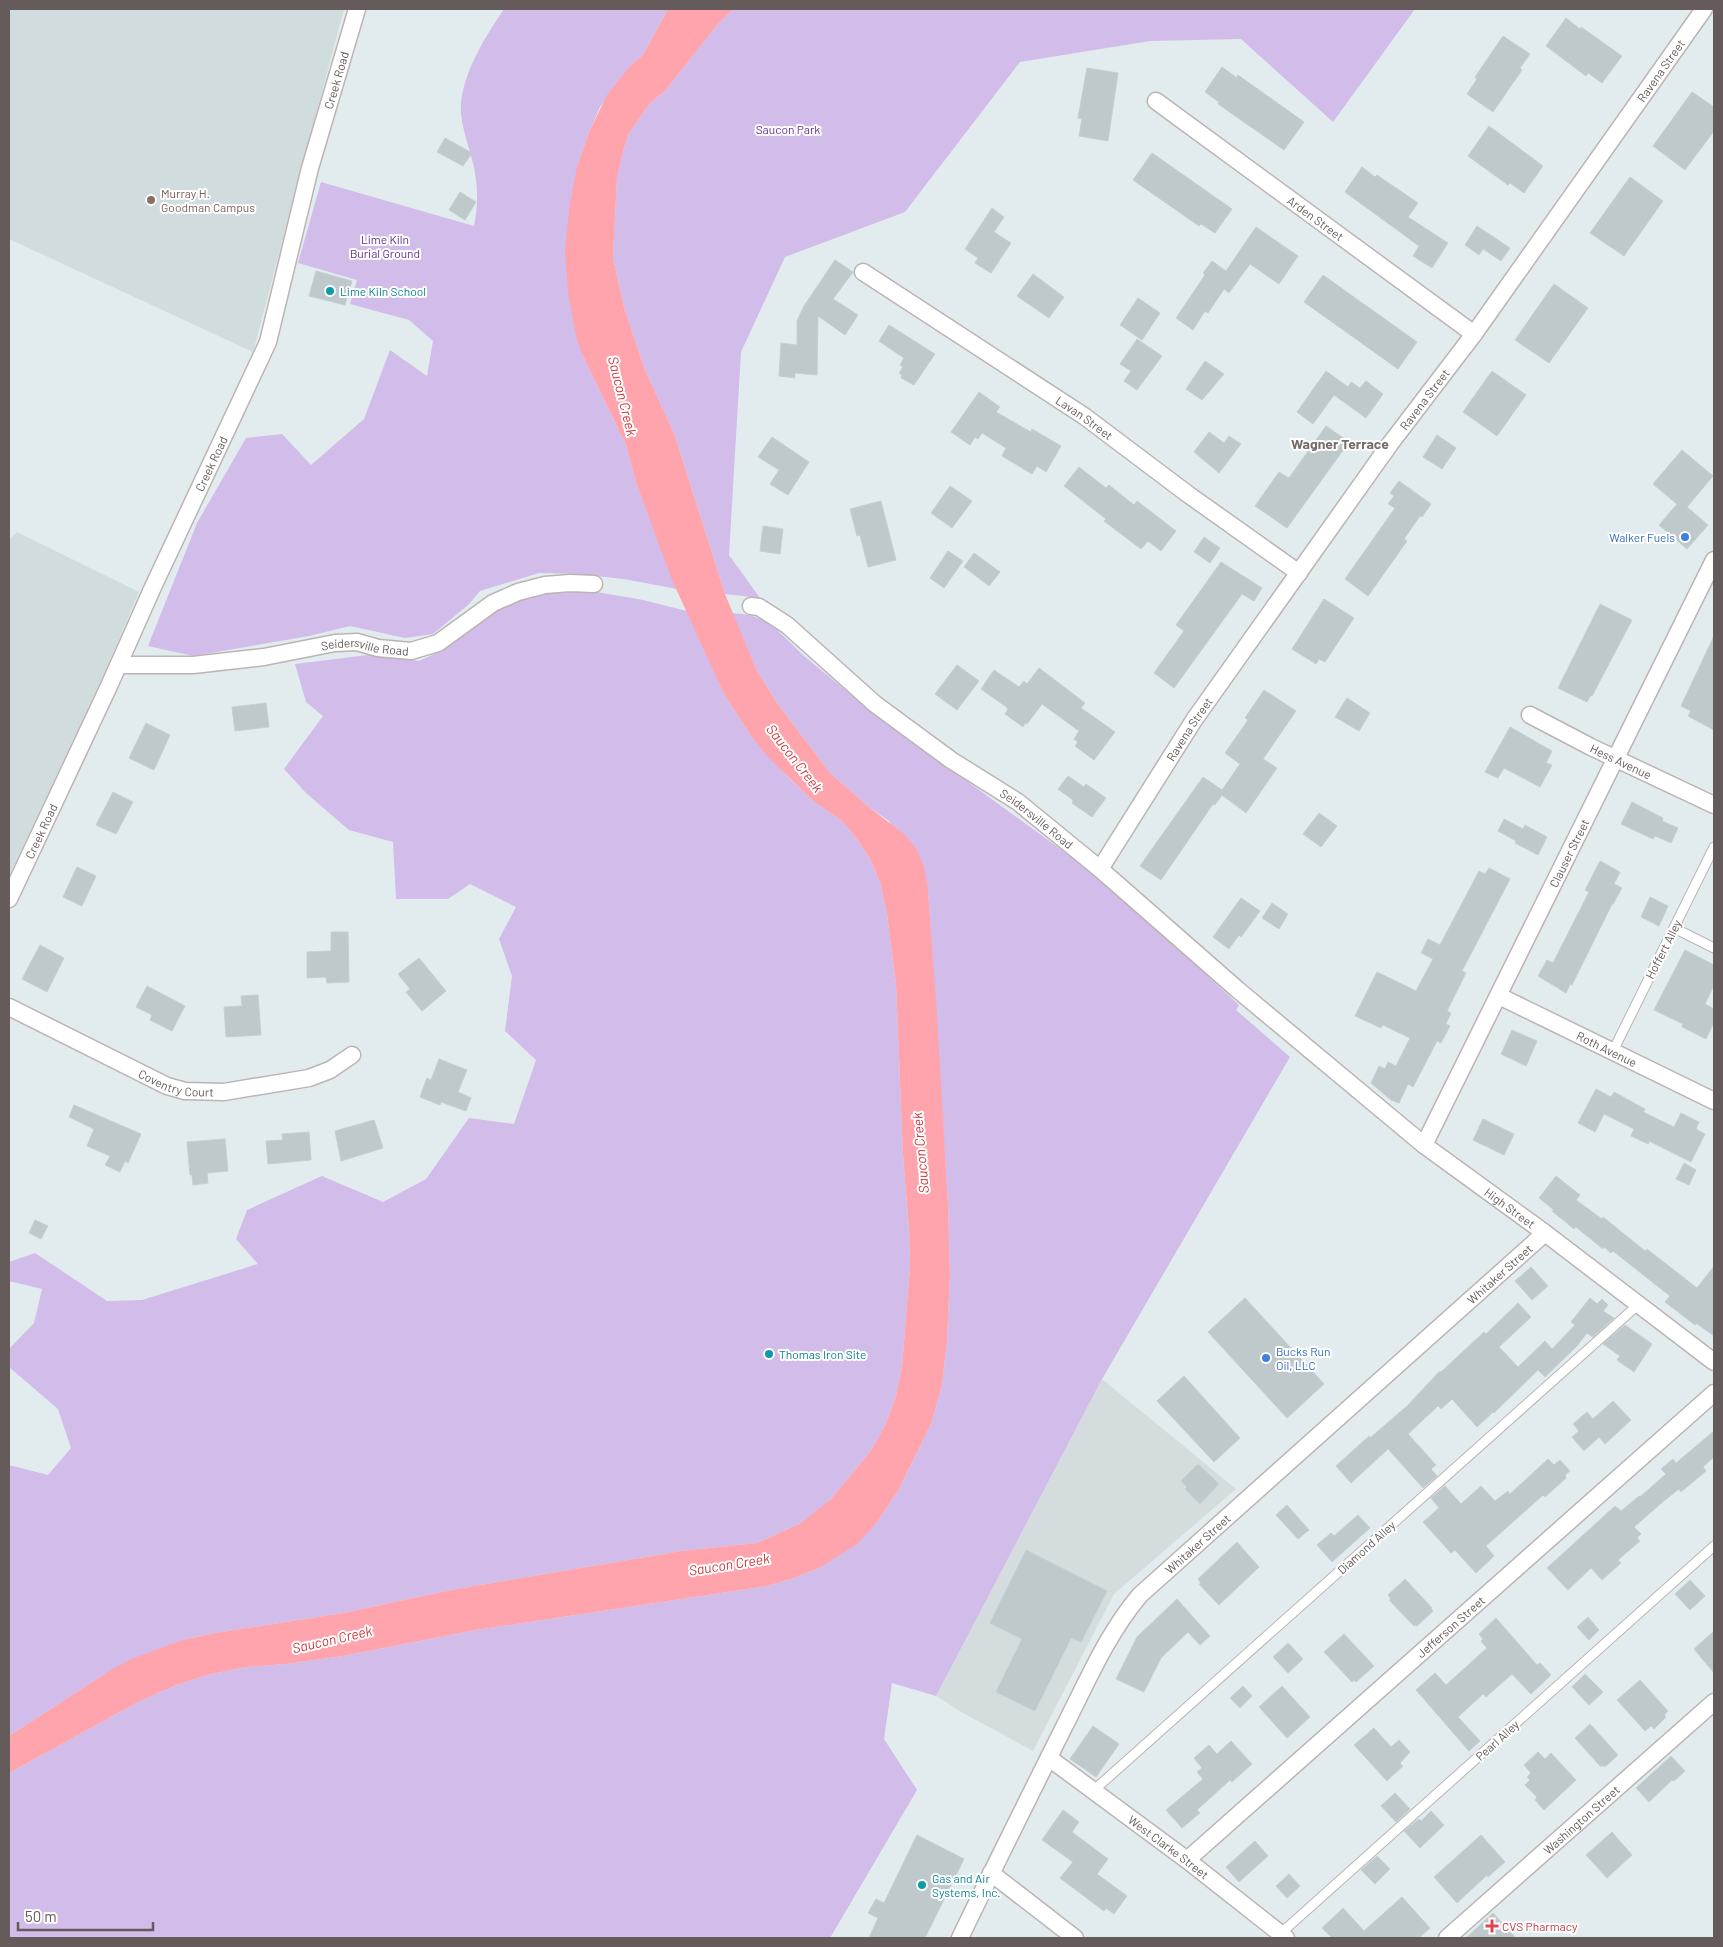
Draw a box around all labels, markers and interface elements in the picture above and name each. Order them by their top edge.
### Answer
street label: Ravena Street [1634,37,1687,104]
street label: Creek Road [321,50,351,111]
park label: Saucon Park [756,122,820,136]
place label: Murray H. Goodman Campus [161,186,255,214]
street label: Arden Street [1285,193,1347,243]
marker: Murray H. Goodman Campus [145,194,157,206]
park label: Lime Kiln Burial Ground [350,232,420,260]
place label: Lime Kiln School [340,284,426,298]
marker: Lime Kiln School [324,285,336,297]
water label: Saucon Creek [605,354,641,438]
street label: Ravena Street [1396,366,1452,433]
street label: Lavan Street [1053,393,1116,442]
street label: Creek Road [192,434,230,493]
district label: Wagner Terrace [1291,435,1389,452]
place label: Walker Fuels [1609,530,1675,544]
marker: Walker Fuels [1679,531,1691,543]
street label: Seidersville Road [320,635,409,658]
street label: Ravena Street [1163,694,1215,763]
water label: Saucon Creek [763,721,827,795]
street label: Hess Avenue [1588,741,1654,782]
street label: Seidersville Road [998,786,1076,851]
street label: Creek Road [22,801,60,861]
street label: Clauser Street [1546,816,1592,889]
street label: Hoffert Alley [1642,917,1684,981]
street label: Roth Avenue [1574,1028,1639,1069]
street label: Coventry Court [136,1066,214,1099]
water label: Saucon Creek [908,1111,932,1194]
street label: High Street [1482,1185,1538,1231]
street label: Whitaker Street [1464,1241,1535,1306]
place label: Bucks Run Oil, LLC [1276,1344,1330,1372]
place label: Thomas Iron Site [779,1347,866,1361]
marker: Thomas Iron Site [763,1348,775,1360]
marker: Bucks Run Oil, LLC [1260,1352,1272,1364]
street label: Whitaker Street [1162,1511,1233,1576]
street label: Diamond Alley [1334,1517,1398,1577]
water label: Saucon Creek [687,1549,771,1579]
street label: Jefferson Street [1414,1593,1487,1660]
water label: Saucon Creek [290,1622,374,1656]
street label: Pearl Alley [1472,1717,1522,1763]
street label: Washington Street [1540,1782,1622,1857]
street label: West Clarke Street [1126,1812,1212,1881]
place label: Gas and Air Systems, Inc. [932,1871,1001,1899]
marker: Gas and Air Systems, Inc. [916,1879,928,1891]
scale bar [18,1900,152,1932]
text: 50 m [25,1907,57,1925]
place label: CVS Pharmacy [1502,1919,1578,1933]
marker: CVS Pharmacy [1486,1920,1498,1932]

